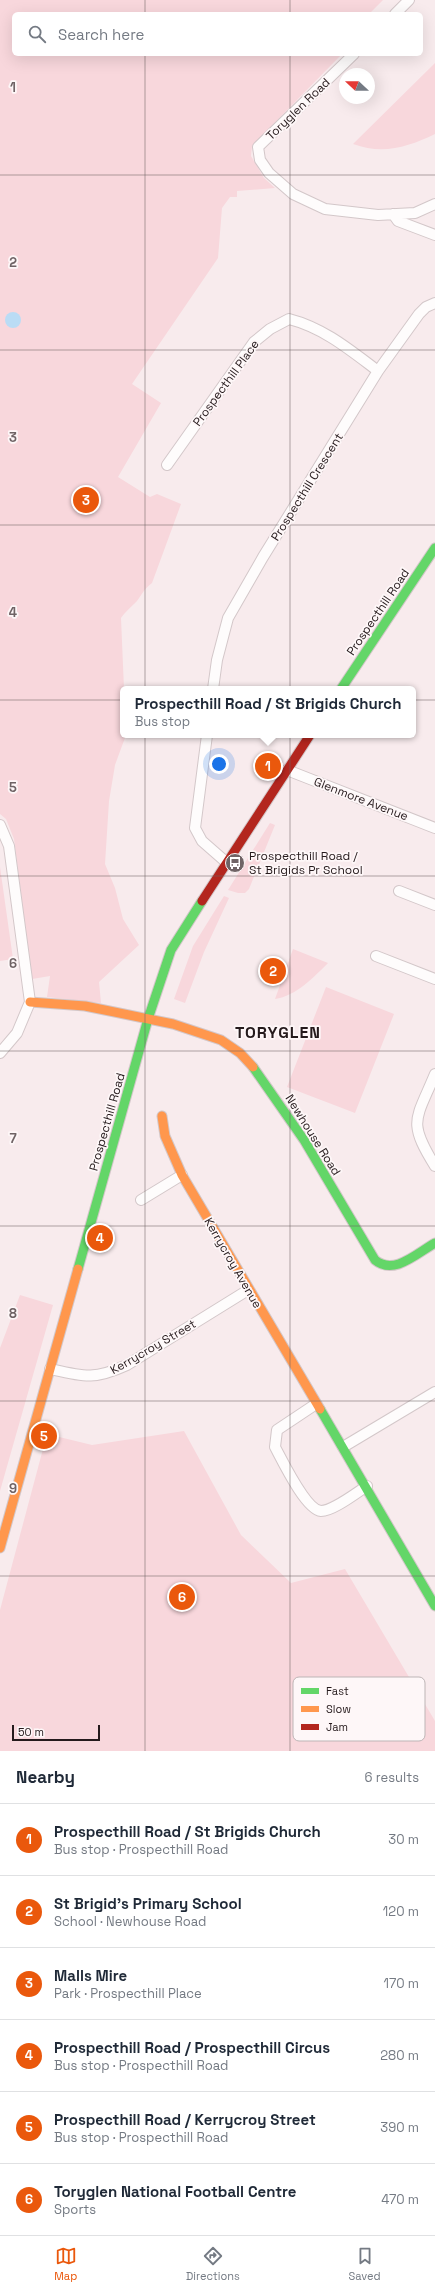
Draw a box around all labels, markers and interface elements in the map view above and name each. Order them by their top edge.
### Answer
search box [12,12,423,56]
icon: search [26,23,48,45]
text: Search here [58,25,144,44]
north arrow [339,68,375,104]
street label: Toryglen Road [263,74,333,144]
text: 1 [10,79,16,96]
text: 2 [9,254,17,271]
street label: Prospecthill Place [189,337,263,429]
text: 3 [9,429,17,446]
street label: Prospecthill Crescent [267,430,347,544]
pin: 3 [73,485,99,515]
street label: Prospecthill Road [343,566,413,658]
text: 4 [9,604,17,621]
popup [120,686,416,738]
text: Prospecthill Road / St Brigids Church [135,694,401,713]
text: Bus stop [135,713,190,730]
pin: 1 [255,751,281,781]
your location [209,754,229,774]
street label: Glenmore Avenue [312,774,410,824]
text: 5 [9,779,17,796]
place label: Prospecthill Road / St Brigids Pr School [249,848,363,878]
bus stop icon: Prospecthill Road / St Brigids Pr School [224,852,246,874]
text: 6 [9,955,17,972]
pin: 2 [260,956,286,986]
district label: TORYGLEN [235,1022,321,1043]
street label: Prospecthill Road [85,1071,129,1173]
street label: Newhouse Road [282,1091,344,1179]
text: 7 [9,1130,17,1147]
street label: Kerrycroy Avenue [201,1215,265,1311]
pin: 4 [87,1223,113,1253]
text: 8 [9,1305,17,1322]
street label: Kerrycroy Street [107,1316,199,1378]
pin: 5 [31,1421,57,1451]
text: 9 [9,1480,17,1497]
pin: 6 [169,1582,195,1612]
legend [293,1677,425,1741]
text: Fast [326,1684,349,1698]
text: Slow [326,1702,351,1716]
text: Jam [326,1720,348,1734]
scale bar [12,1723,100,1742]
text: 50 m [18,1725,44,1739]
text: Nearby [16,1766,75,1788]
text: 6 results [365,1769,419,1786]
text: Prospecthill Road / St Brigids Church [54,1822,321,1841]
text: 1 [26,1831,32,1848]
text: 30 m [388,1831,419,1848]
text: Bus stop · Prospecthill Road [54,1841,228,1858]
text: St Brigid's Primary School [54,1894,242,1913]
text: 2 [25,1903,33,1920]
text: 120 m [383,1903,419,1920]
text: School · Newhouse Road [54,1913,206,1930]
text: Malls Mire [54,1966,127,1985]
text: 3 [25,1975,33,1992]
text: 170 m [383,1975,419,1992]
text: Park · Prospecthill Place [54,1985,202,2002]
text: Prospecthill Road / Prospecthill Circus [54,2038,330,2057]
text: 4 [25,2047,33,2064]
text: 280 m [380,2047,419,2064]
text: Bus stop · Prospecthill Road [54,2057,228,2074]
text: Prospecthill Road / Kerrycroy Street [54,2110,316,2129]
text: 5 [25,2119,33,2136]
text: 390 m [380,2119,419,2136]
text: Bus stop · Prospecthill Road [54,2129,228,2146]
text: Toryglen National Football Centre [54,2182,296,2201]
text: 6 [25,2191,33,2208]
text: 470 m [381,2191,419,2208]
text: Sports [54,2201,96,2218]
tab: Map [54,2245,77,2283]
tab: Directions [186,2245,240,2283]
tab: Saved [349,2245,381,2283]

